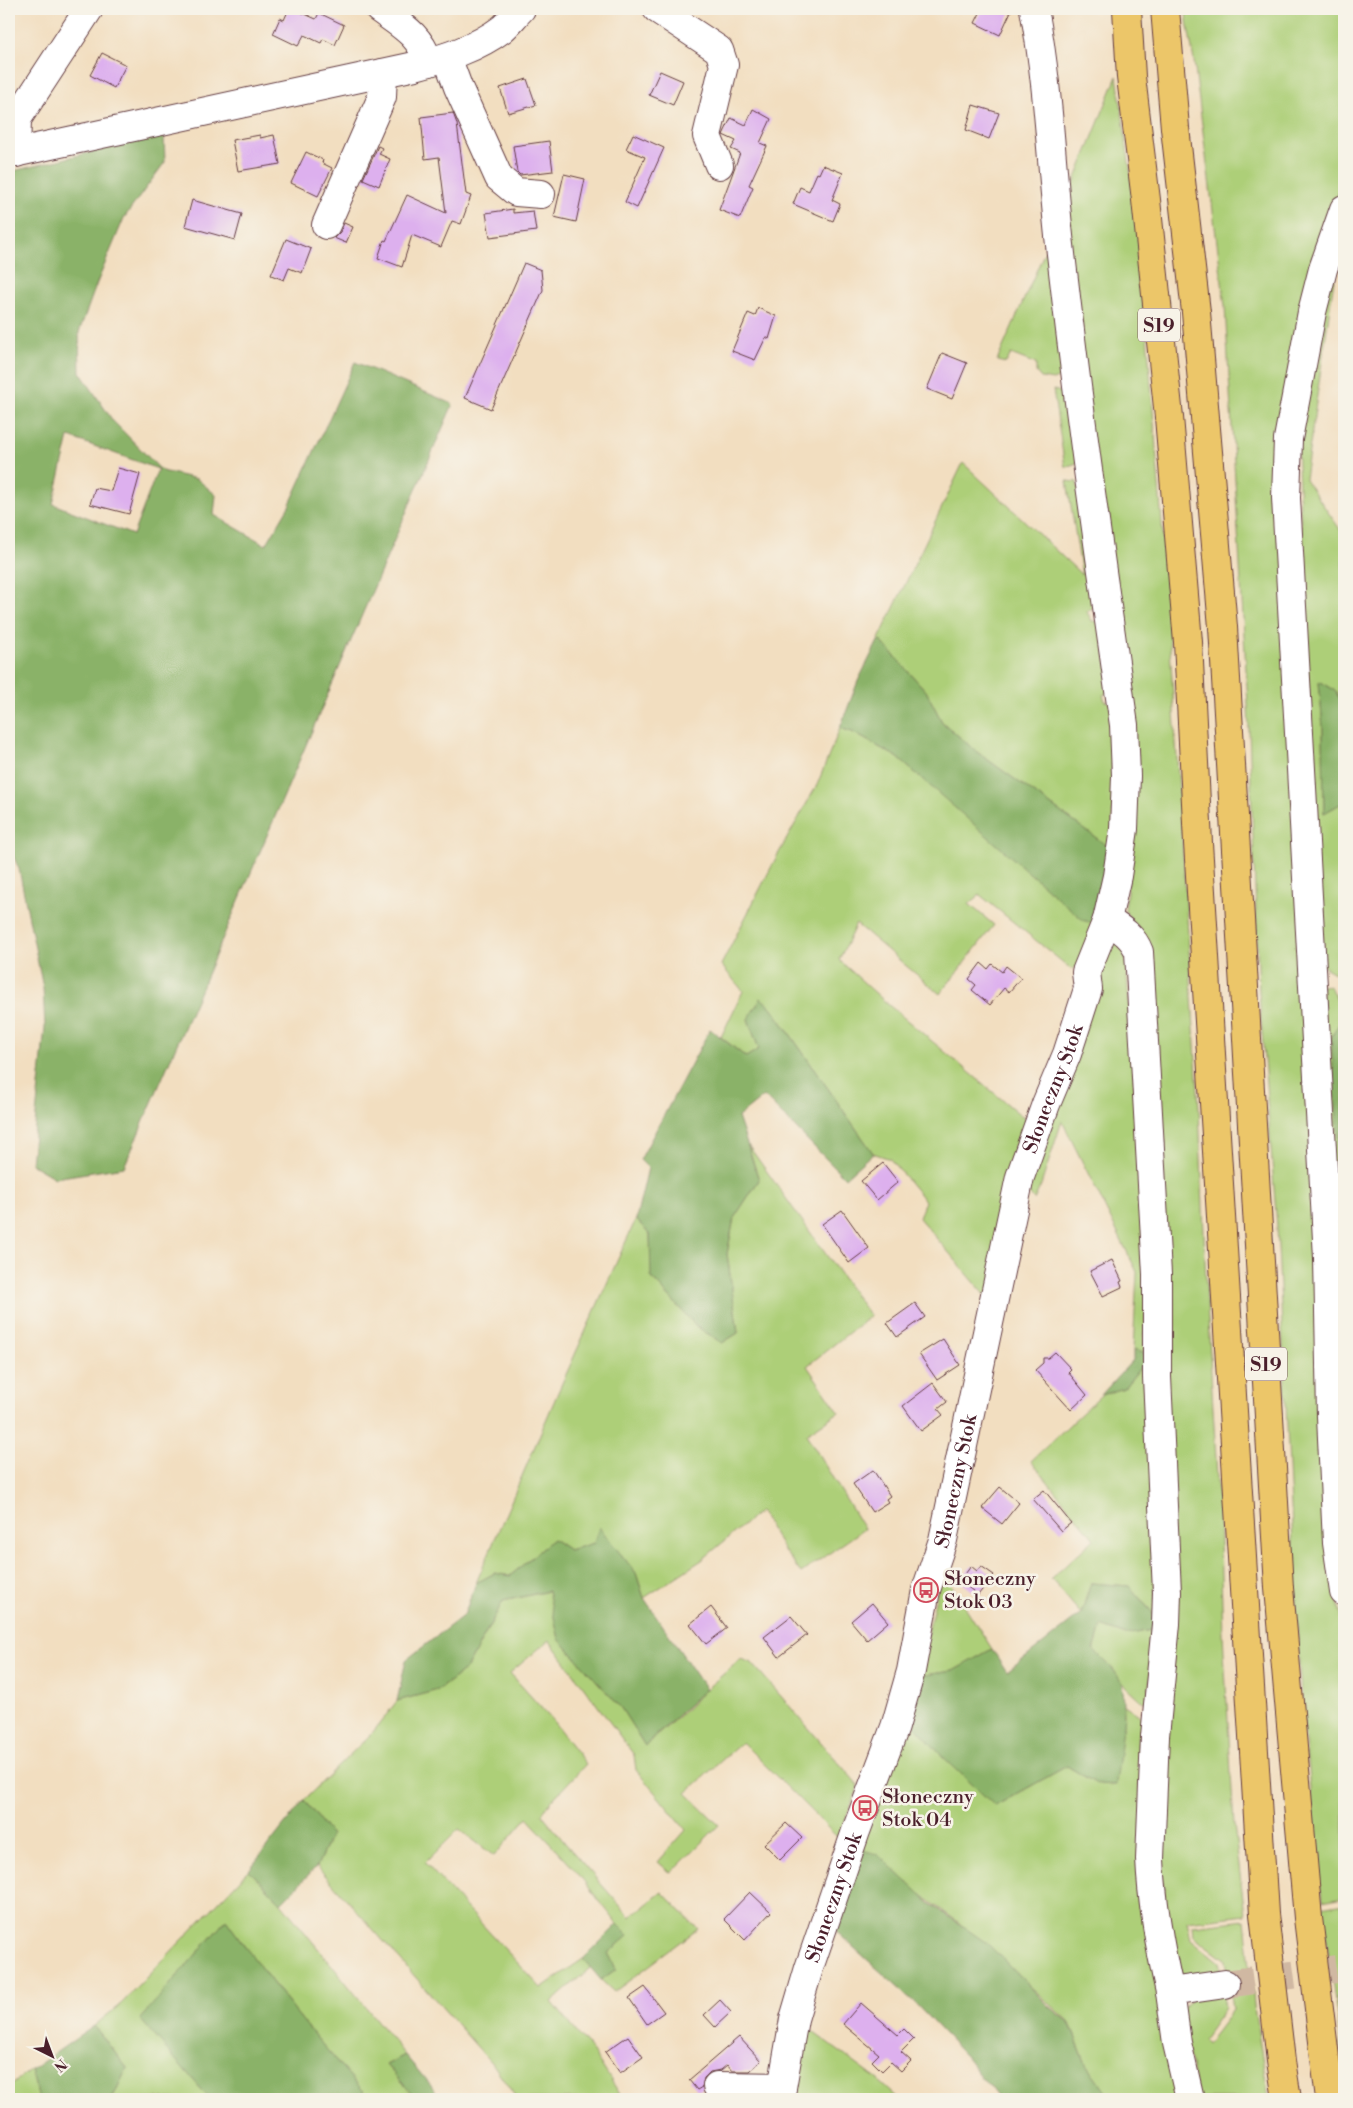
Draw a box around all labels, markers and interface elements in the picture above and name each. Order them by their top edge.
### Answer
road number: S19 [1138,308,1180,342]
street label: Słoneczny Stok [1018,1020,1090,1157]
road number: S19 [1245,1348,1287,1380]
street label: Słoneczny Stok [930,1411,984,1552]
place label: Słoneczny Stok 03 [944,1567,1036,1615]
bus stop icon: Słoneczny Stok 03 [913,1577,939,1603]
place label: Słoneczny Stok 04 [882,1785,974,1833]
bus stop icon: Słoneczny Stok 04 [852,1795,878,1821]
street label: Słoneczny Stok [801,1828,869,1966]
north arrow [28,2030,78,2080]
text: N [50,2055,70,2075]

